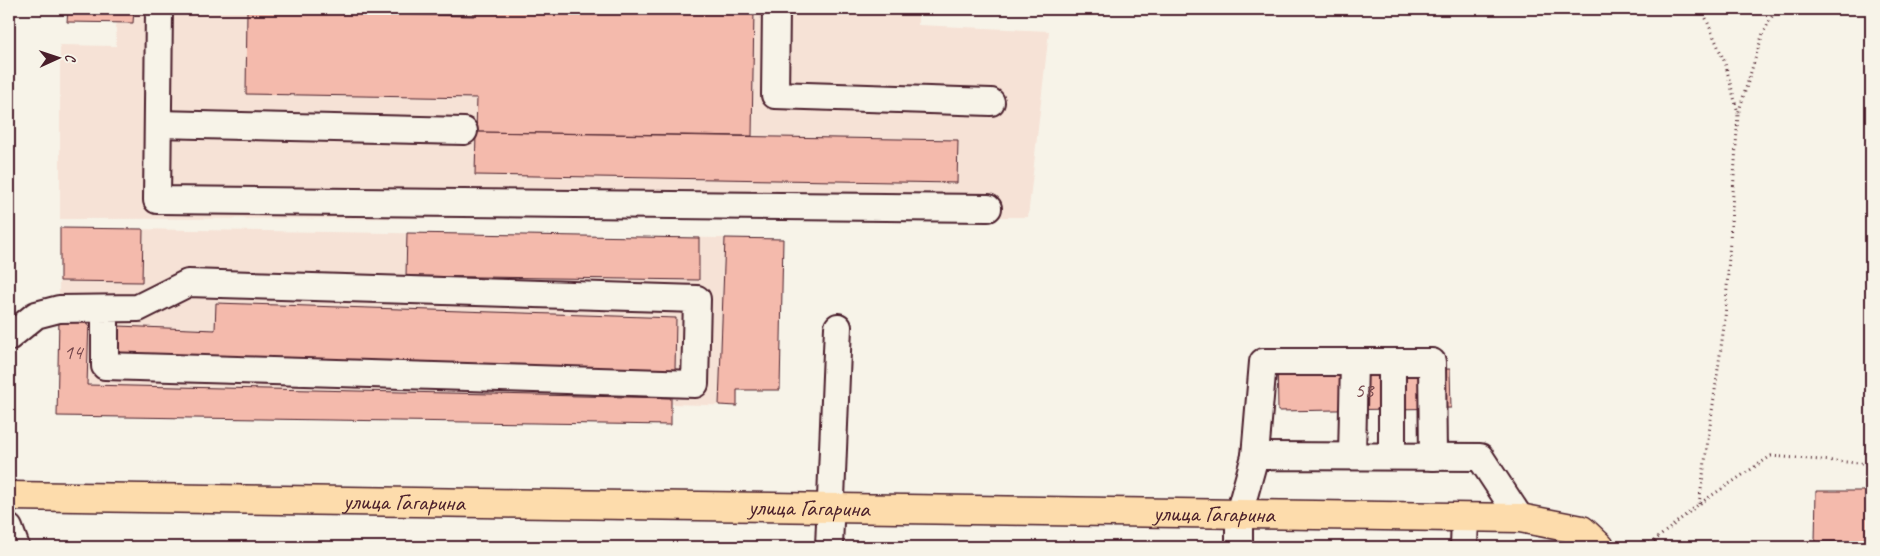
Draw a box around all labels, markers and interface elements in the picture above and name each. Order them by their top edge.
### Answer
north arrow [32,32,82,82]
text: С [62,53,79,63]
house number: 14 [64,339,85,365]
house number: 53 [1355,377,1375,403]
street label: улица Гагарина [341,486,466,518]
street label: улица Гагарина [746,492,871,524]
street label: улица Гагарина [1151,498,1276,529]

